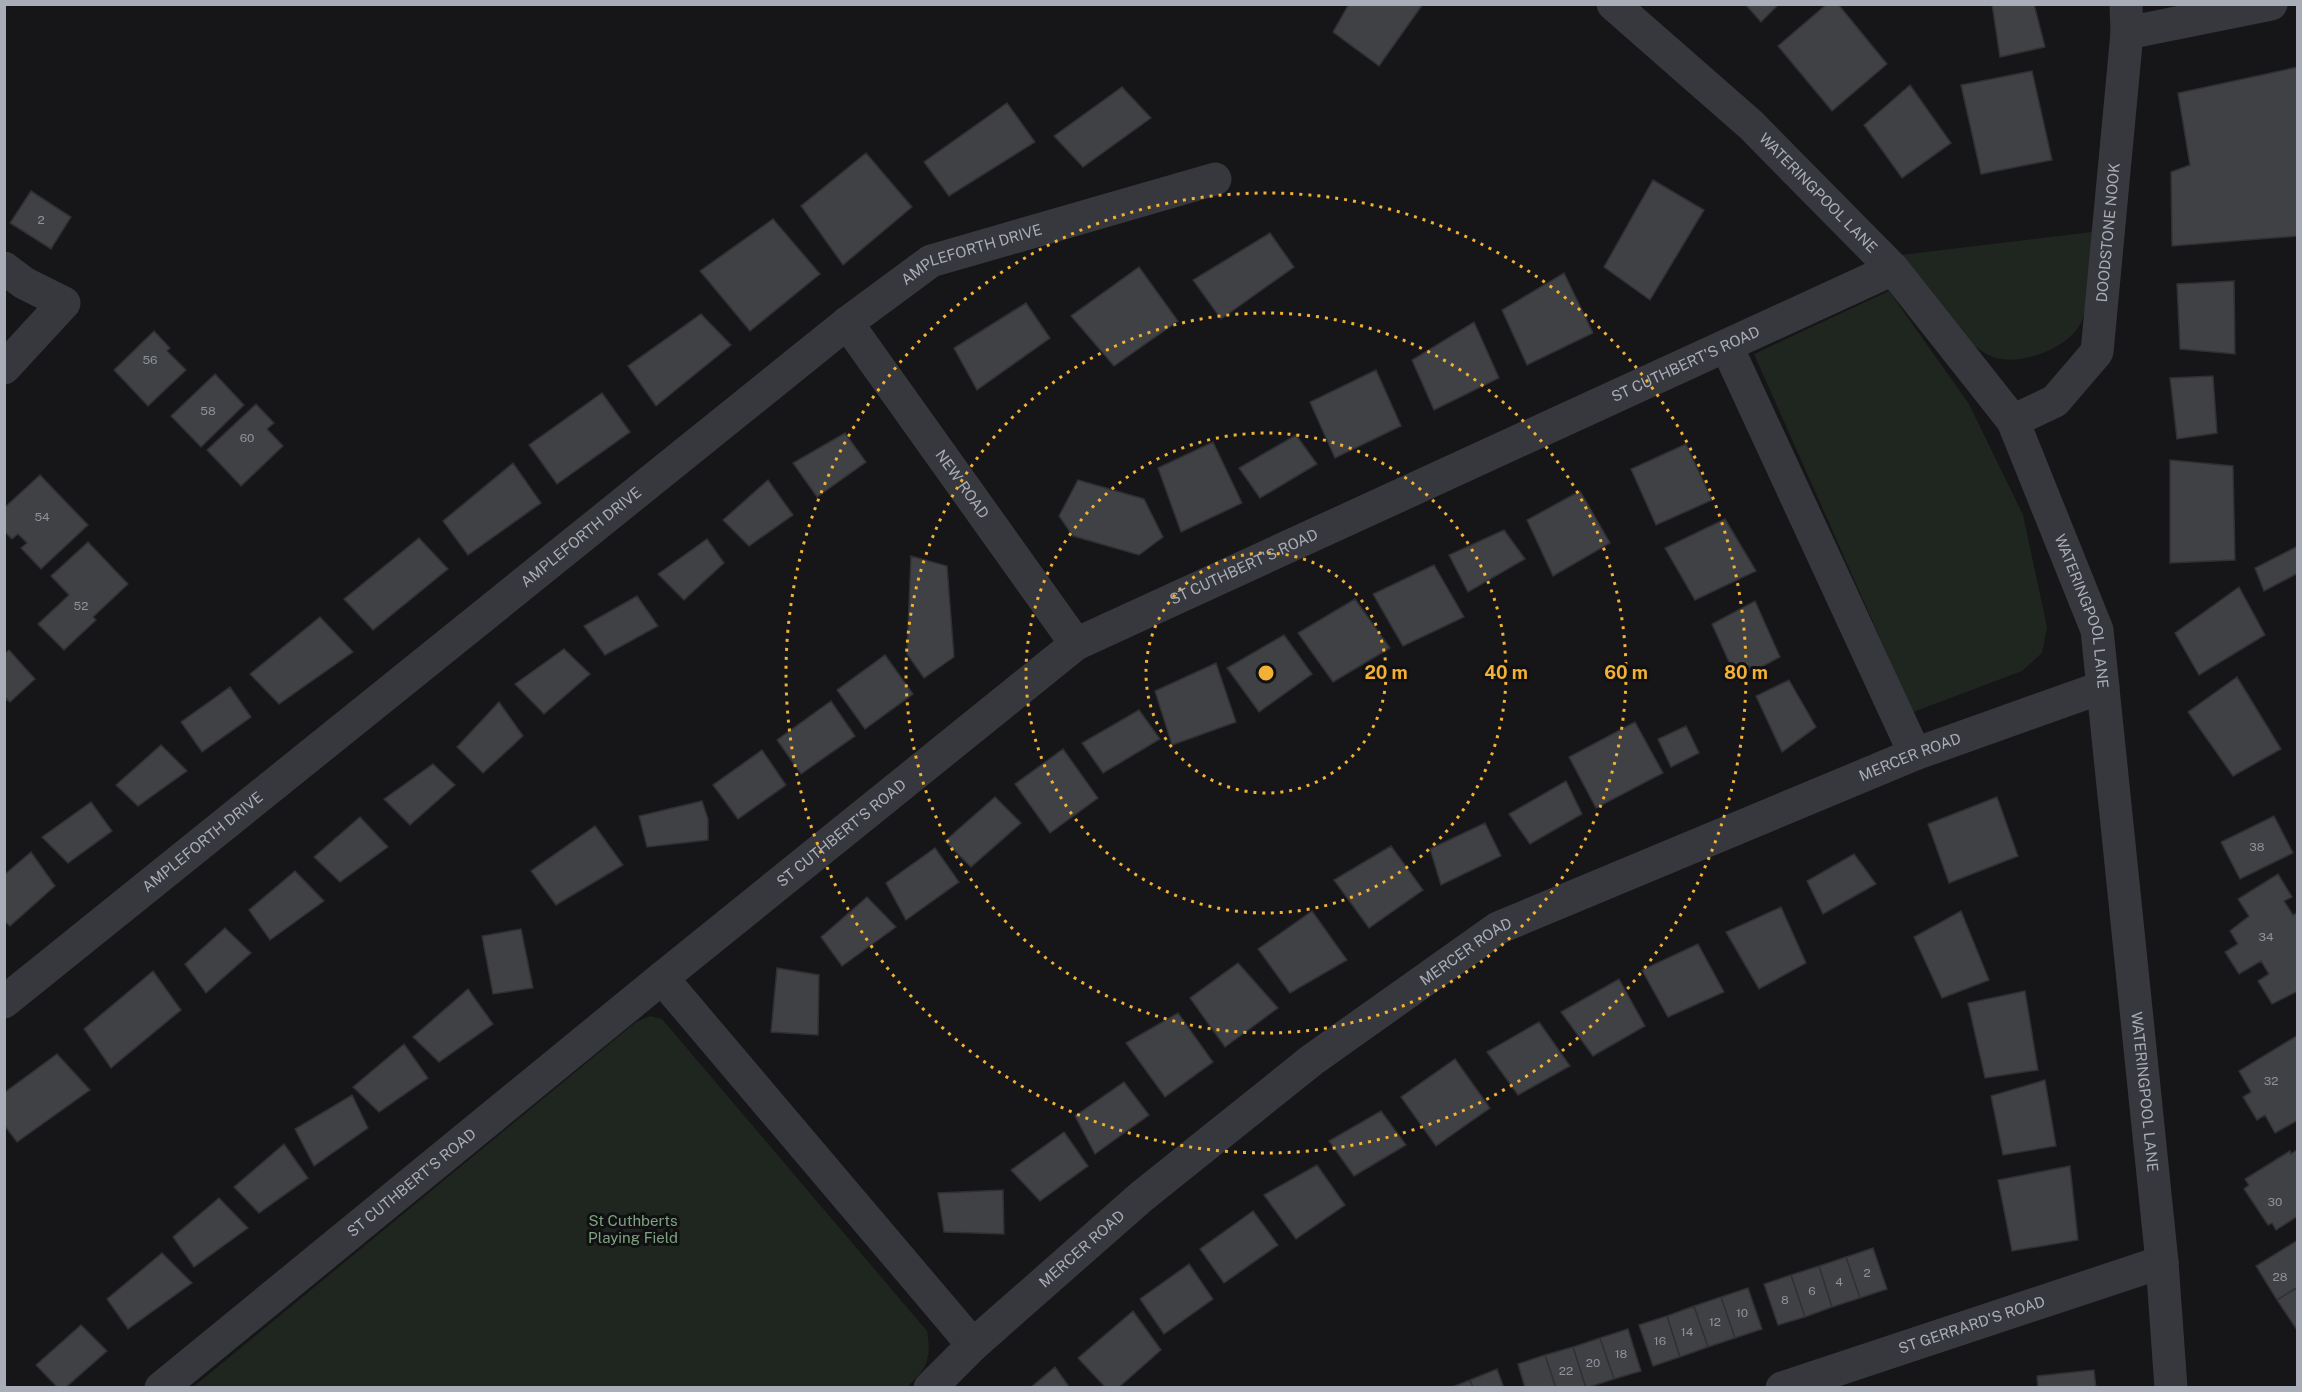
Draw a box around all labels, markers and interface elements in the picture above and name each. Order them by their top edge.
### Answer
street label: WATERINGPOOL LANE [1756,129,1881,256]
street label: DOODSTONE NOOK [2093,162,2123,303]
house number: 2 [37,213,45,227]
street label: AMPLEFORTH DRIVE [898,220,1044,288]
street label: ST CUTHBERT'S ROAD [1609,322,1762,405]
house number: 56 [142,353,158,367]
house number: 58 [200,404,216,418]
house number: 60 [240,431,254,445]
street label: NEW ROAD [932,446,993,521]
street label: AMPLEFORTH DRIVE [517,483,644,590]
house number: 54 [34,510,50,524]
street label: ST CUTHBERT'S ROAD [1167,525,1320,608]
street label: WATERINGPOOL LANE [2051,532,2112,689]
house number: 52 [74,599,88,613]
text: 20 m [1364,662,1408,683]
text: 40 m [1484,662,1528,683]
text: 60 m [1604,662,1648,683]
text: 80 m [1724,662,1768,683]
centre of rings [1256,663,1276,683]
street label: MERCER ROAD [1856,729,1963,784]
street label: ST CUTHBERT'S ROAD [773,776,909,890]
street label: AMPLEFORTH DRIVE [139,788,266,895]
house number: 38 [2249,840,2265,854]
street label: MERCER ROAD [1416,914,1514,989]
house number: 34 [2258,930,2274,944]
street label: WATERINGPOOL LANE [2128,1011,2162,1173]
house number: 32 [2264,1074,2278,1088]
street label: ST CUTHBERT'S ROAD [344,1125,479,1240]
house number: 30 [2268,1195,2282,1209]
street label: MERCER ROAD [1036,1207,1128,1291]
park label: St Cuthberts Playing Field [588,1212,678,1246]
house number: 2 [1863,1266,1871,1280]
house number: 28 [2273,1270,2288,1284]
house number: 4 [1835,1275,1843,1289]
house number: 6 [1808,1284,1816,1298]
street label: ST GERRARD'S ROAD [1896,1292,2047,1357]
house number: 8 [1781,1293,1789,1307]
house number: 10 [1736,1306,1748,1320]
house number: 12 [1709,1315,1721,1329]
house number: 14 [1681,1325,1694,1339]
house number: 16 [1654,1334,1666,1348]
house number: 18 [1615,1347,1628,1361]
house number: 20 [1586,1356,1600,1370]
house number: 22 [1559,1364,1573,1378]

